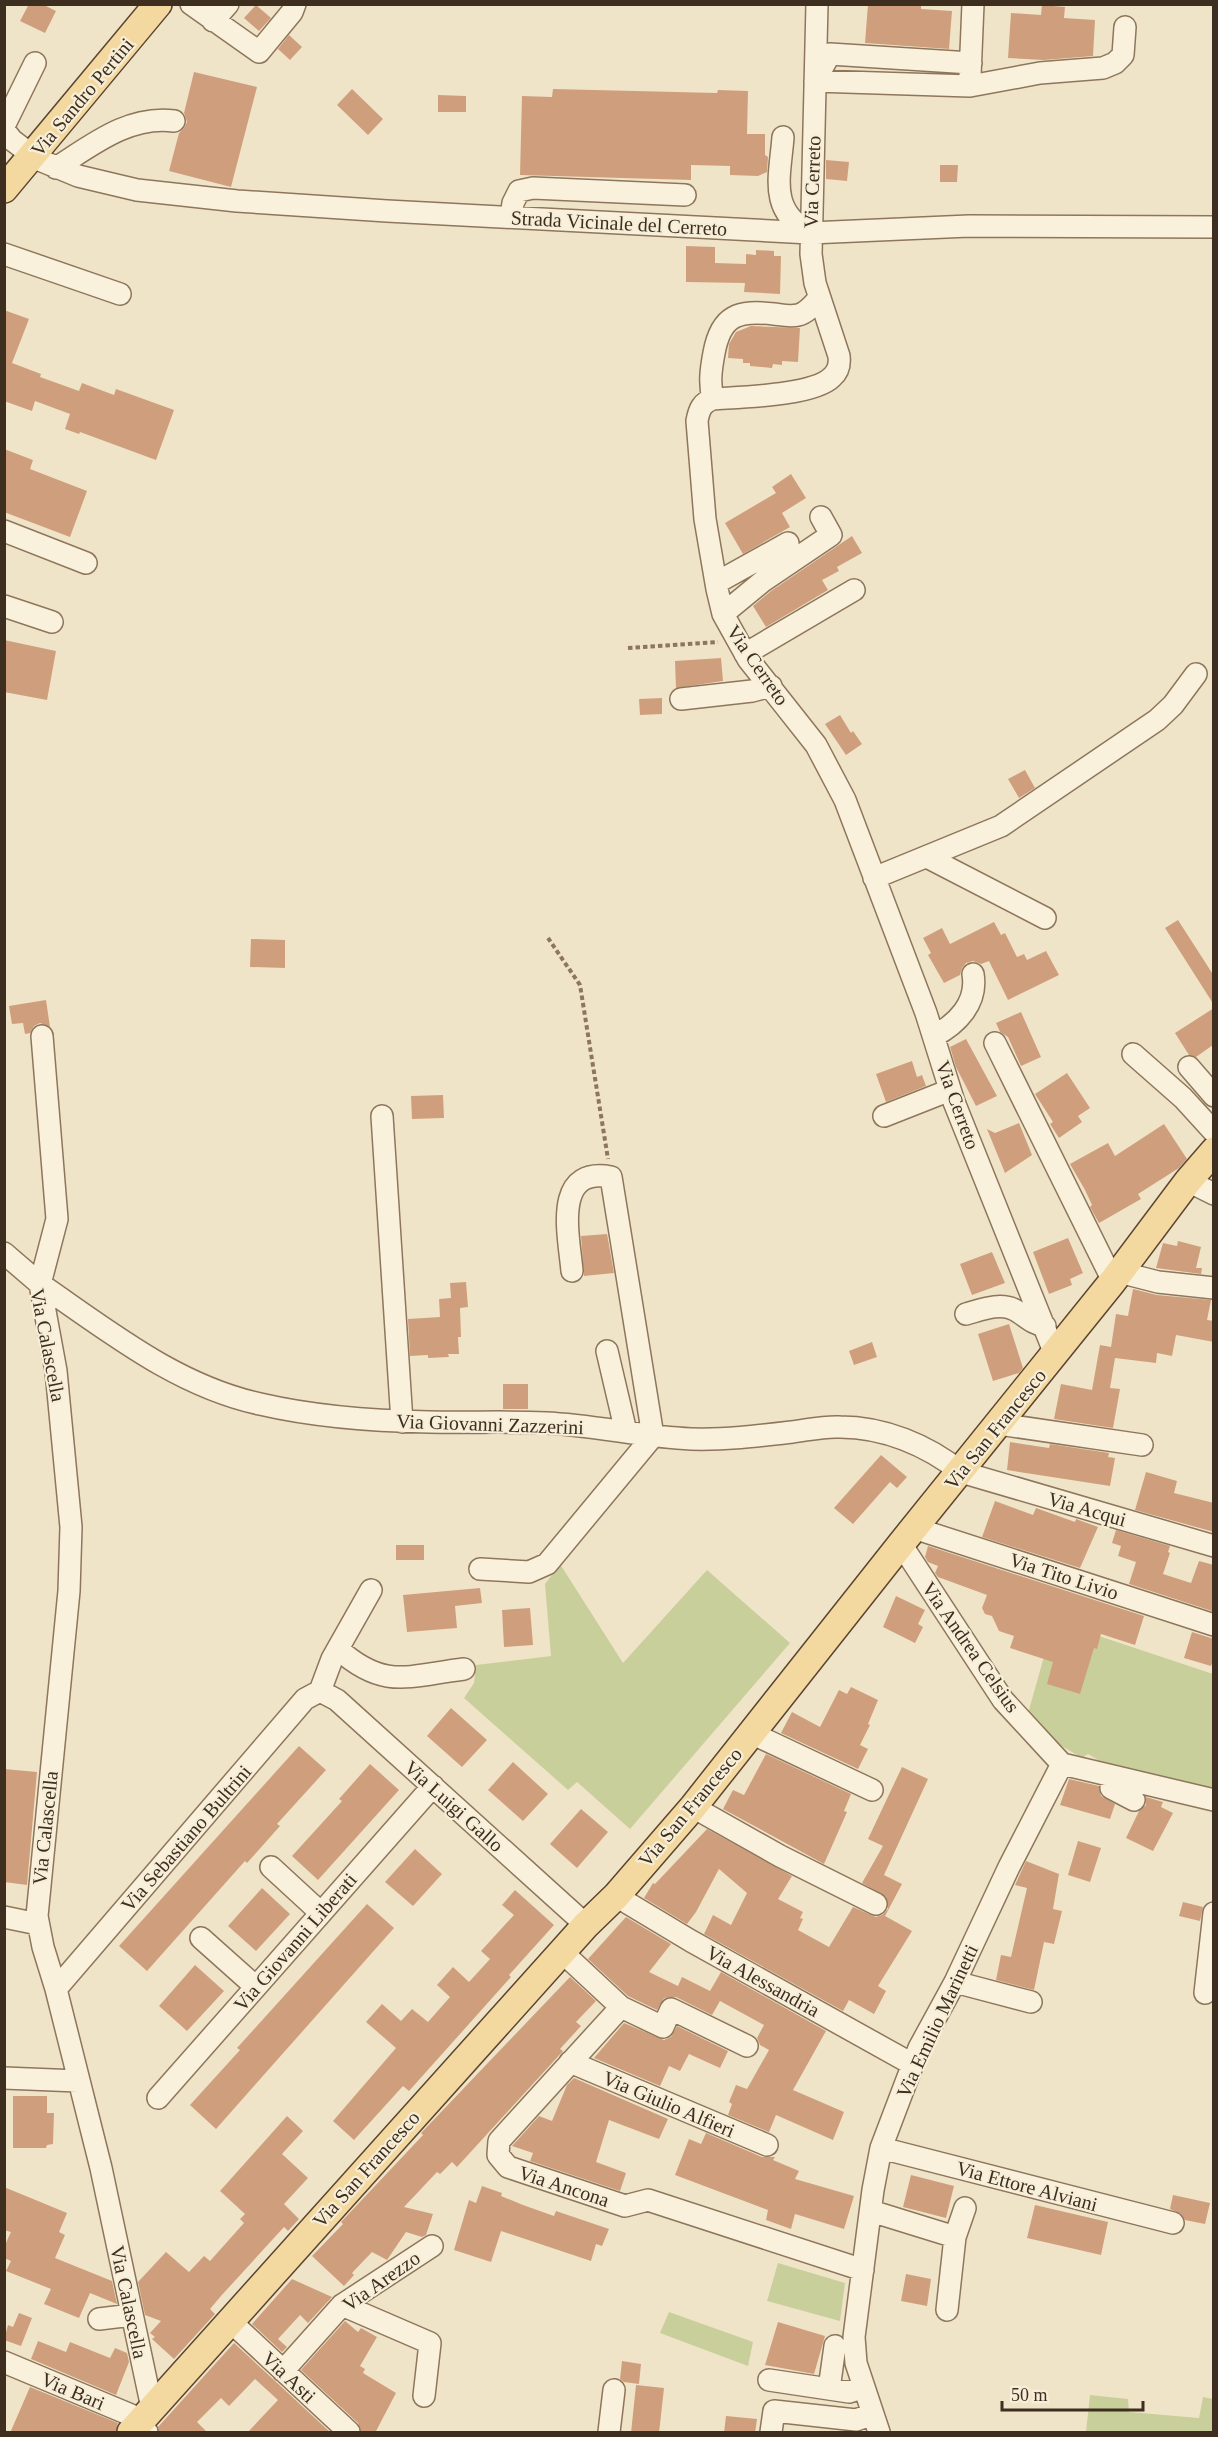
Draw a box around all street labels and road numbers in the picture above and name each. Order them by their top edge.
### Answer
street label: Via Sandro Pertini [26,33,138,161]
street label: Via Cerreto [799,135,825,229]
street label: Strada Vicinale del Cerreto [510,206,728,240]
street label: Via Cerreto [722,621,794,709]
street label: Via Cerreto [932,1058,984,1152]
street label: Via Calascella [26,1287,70,1404]
street label: Via San Francesco [940,1364,1050,1494]
street label: Via Giovanni Zazzerini [396,1410,585,1438]
street label: Via Acqui [1045,1487,1129,1532]
street label: Via Tito Livio [1007,1548,1121,1604]
street label: Via Andrea Celsius [918,1577,1024,1717]
street label: Via San Francesco [634,1743,746,1871]
street label: Via Luigi Gallo [399,1756,508,1857]
street label: Via Sebastiano Bultrini [117,1760,256,1916]
street label: Via Calascella [28,1770,62,1886]
street label: Via Giovanni Liberati [229,1868,361,2015]
street label: Via Emilio Marinetti [892,1940,982,2101]
street label: Via Alessandria [703,1941,824,2021]
street label: Via Giulio Alfieri [600,2066,739,2142]
street label: Via San Francesco [308,2106,424,2232]
street label: Via Ettore Alviani [954,2157,1101,2216]
street label: Via Ancona [516,2161,612,2211]
street label: Via Calascella [106,2244,152,2361]
street label: Via Arezzo [338,2246,424,2316]
street label: Via Asti [258,2347,321,2407]
street label: Via Bari [38,2368,109,2414]

